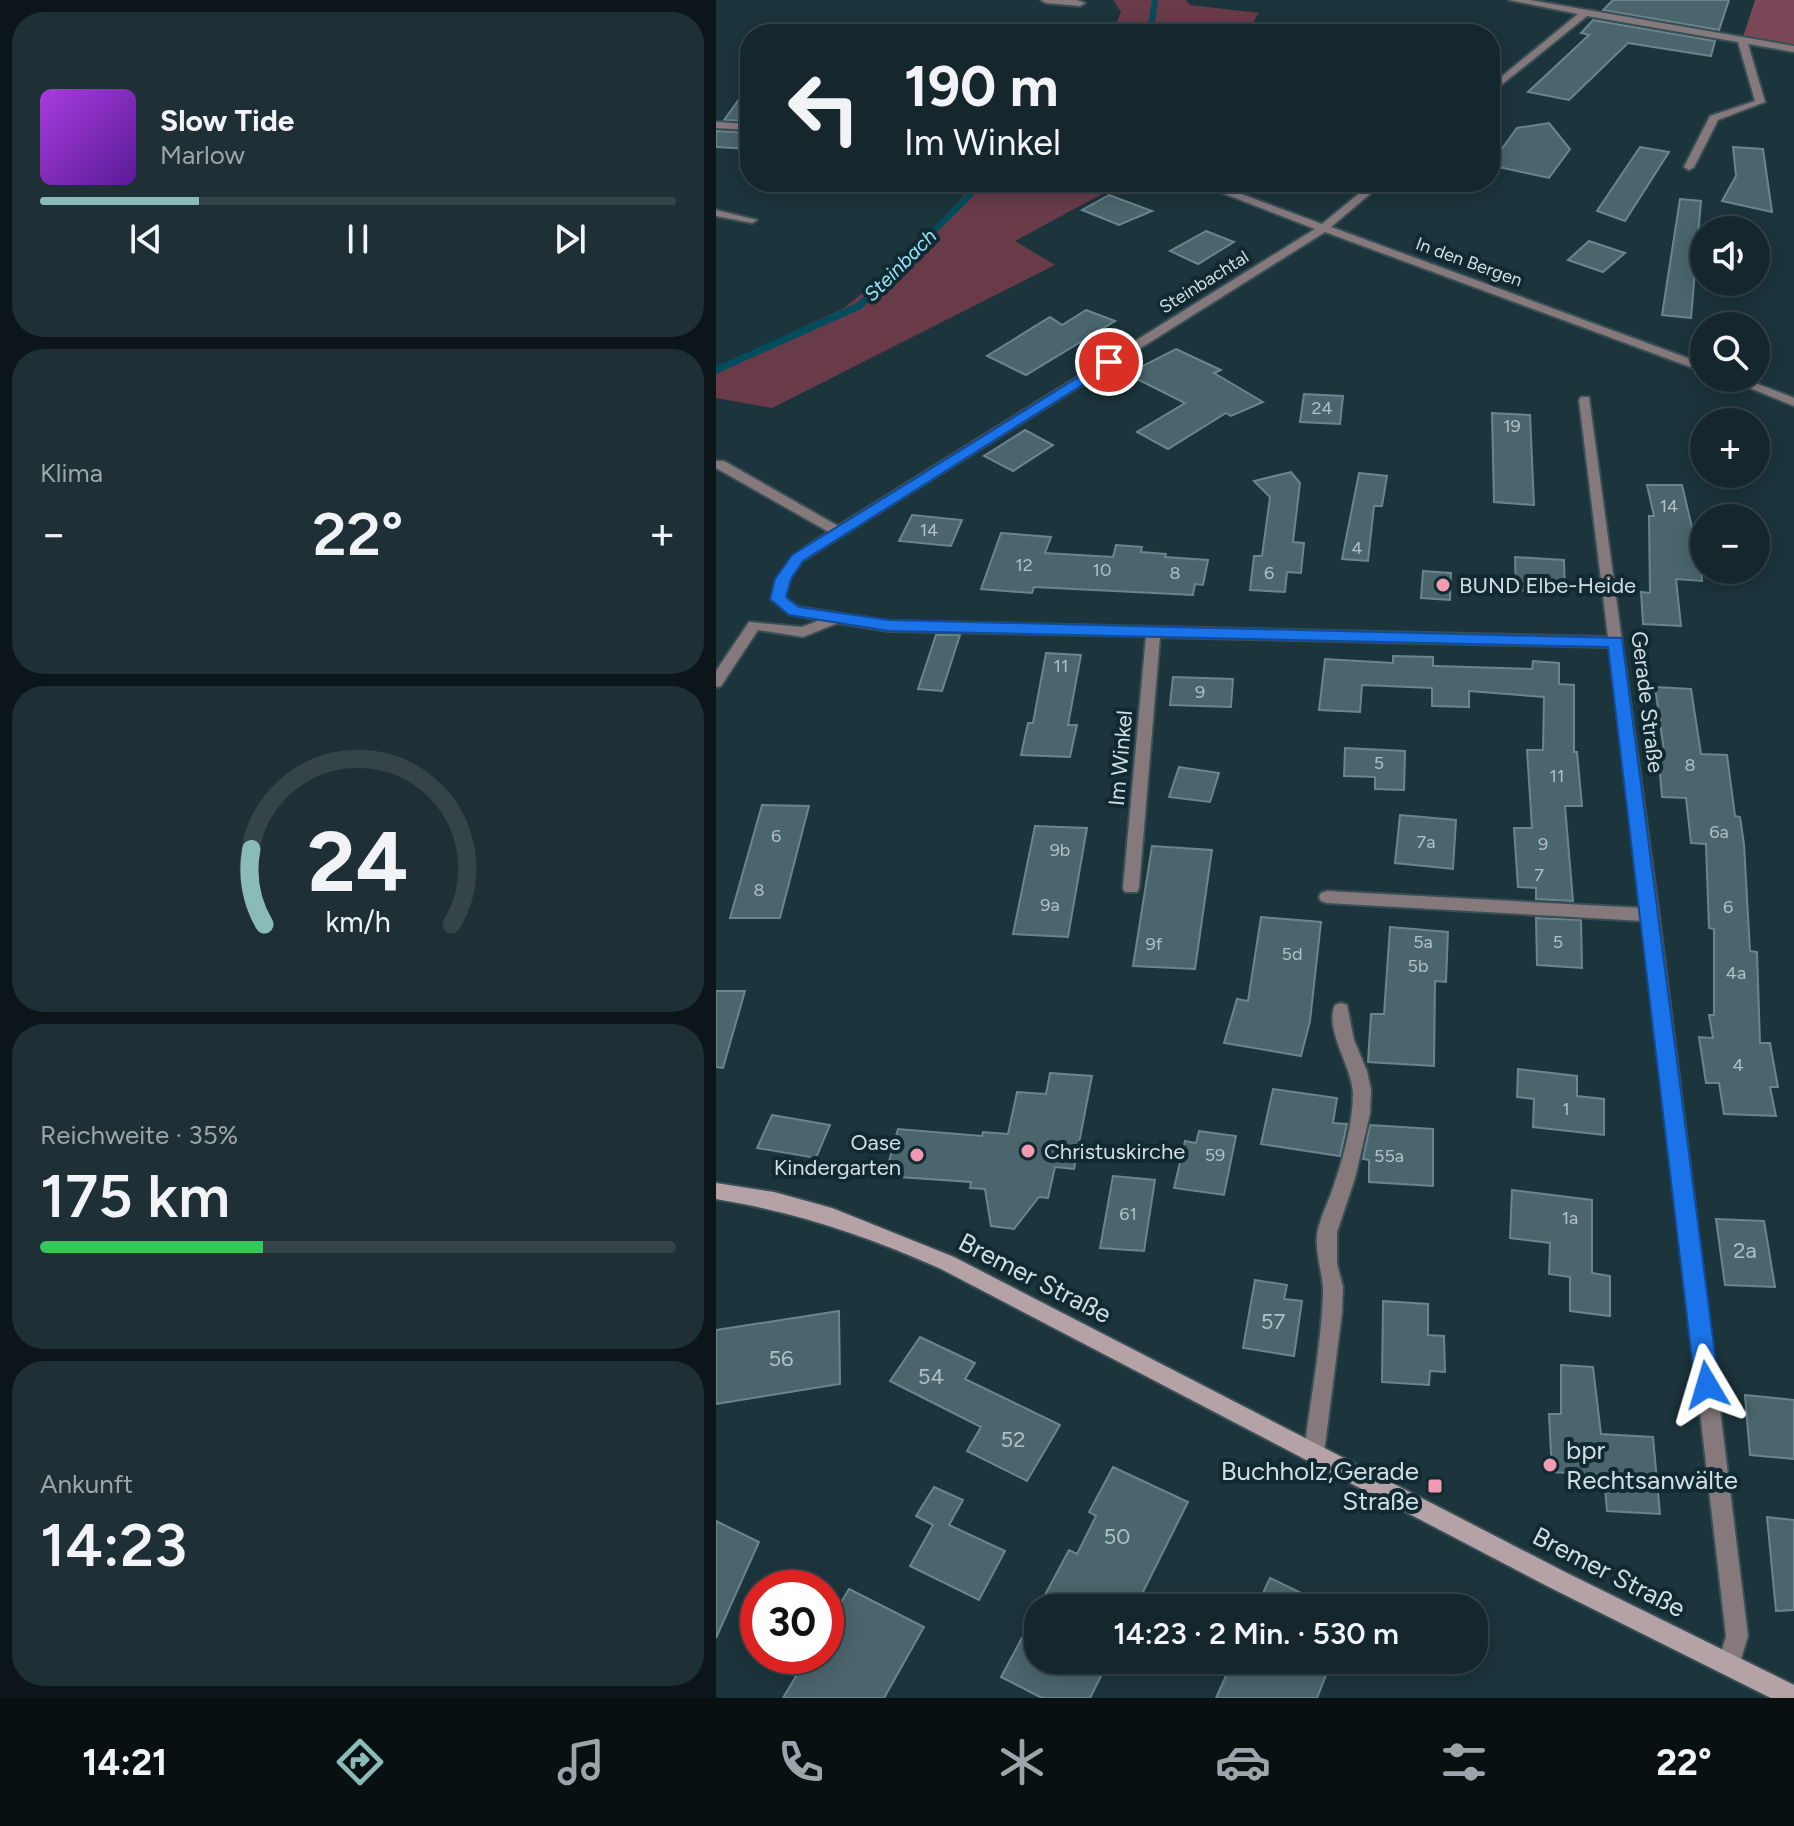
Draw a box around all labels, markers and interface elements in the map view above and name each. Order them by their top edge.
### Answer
text: 190 m [904,53,1059,120]
icon: left [772,56,876,160]
text: Slow Tide [160,102,294,139]
text: Im Winkel [904,121,1061,164]
text: Marlow [160,139,245,171]
map controls [1690,216,1770,584]
button: sound [1690,216,1770,296]
icon: previous [124,217,168,261]
icon: pause [336,217,380,261]
icon: next [548,217,592,261]
water label: Steinbach [859,224,941,306]
street label: In den Bergen [1413,233,1525,291]
street label: Steinbachtal [1155,246,1253,318]
button: search [1690,312,1770,392]
pin [1075,328,1143,396]
icon: arrive [1087,340,1131,384]
house number: 24 [1311,397,1333,419]
button: + [1690,408,1770,488]
house number: 19 [1503,415,1521,437]
text: Klima [40,457,103,489]
house number: 14 [1660,495,1678,517]
text: 22° [313,498,403,570]
button: − [1690,504,1770,584]
text: − [40,507,67,560]
text: + [649,507,676,560]
house number: 14 [920,519,938,541]
house number: 4 [1351,537,1363,559]
house number: 12 [1015,554,1033,576]
house number: 10 [1093,559,1111,581]
house number: 8 [1169,562,1181,584]
house number: 6 [1264,562,1274,584]
place label: BUND Elbe-Heide [1459,572,1636,599]
marker: BUND Elbe-Heide [1434,576,1452,594]
street label: Gerade Straße [1625,630,1670,774]
house number: 11 [1054,655,1068,677]
house number: 9 [1195,681,1205,703]
street label: Im Winkel [1103,709,1138,807]
house number: 5 [1374,752,1384,774]
house number: 8 [1684,754,1696,776]
house number: 11 [1550,765,1564,787]
text: 24 [308,812,408,912]
house number: 6a [1709,821,1729,843]
house number: 6 [771,825,781,847]
house number: 7a [1417,831,1435,853]
house number: 9 [1538,833,1548,855]
house number: 9b [1050,839,1070,861]
house number: 7 [1534,864,1544,886]
house number: 8 [753,879,765,901]
house number: 9a [1040,894,1060,916]
house number: 6 [1723,896,1733,918]
text: km/h [325,905,391,939]
house number: 5a [1413,931,1433,953]
house number: 5 [1553,931,1563,953]
house number: 9f [1146,933,1163,955]
house number: 5d [1282,943,1302,965]
house number: 5b [1408,955,1428,977]
house number: 4a [1726,962,1746,984]
house number: 4 [1732,1054,1744,1076]
house number: 1 [1562,1098,1570,1120]
text: Reichweite · 35% [40,1119,238,1151]
place label: Oase Kindergarten [774,1129,901,1181]
place label: Christuskirche [1044,1138,1185,1165]
marker: Christuskirche [1019,1142,1037,1160]
house number: 59 [1205,1144,1225,1166]
house number: 55a [1374,1145,1404,1167]
marker: Oase Kindergarten [908,1146,926,1164]
text: 175 km [40,1160,230,1232]
house number: 61 [1119,1203,1137,1225]
house number: 1a [1562,1207,1578,1229]
street label: Bremer Straße [953,1226,1117,1330]
house number: 2a [1733,1237,1757,1264]
house number: 57 [1261,1308,1285,1335]
position arrow [1665,1343,1749,1427]
house number: 56 [768,1345,794,1372]
house number: 54 [918,1363,944,1390]
house number: 52 [1001,1426,1025,1453]
place label: bpr Rechtsanwälte [1566,1434,1738,1496]
place label: Buchholz,Gerade Straße [1221,1455,1419,1517]
marker: bpr Rechtsanwälte [1541,1456,1559,1474]
text: Ankunft [40,1468,133,1500]
marker: Buchholz,Gerade Straße [1426,1477,1444,1495]
text: 14:23 [40,1509,187,1581]
street label: Bremer Straße [1527,1520,1691,1624]
house number: 50 [1104,1523,1130,1550]
speed limit sign: 30 [740,1570,844,1674]
text: 14:23 · 2 Min. · 530 m [1113,1615,1399,1652]
icon: directions [332,1734,388,1790]
icon: music [553,1734,609,1790]
icon: phone [773,1734,829,1790]
icon: climate [994,1734,1050,1790]
icon: car [1215,1734,1271,1790]
icon: filters [1436,1734,1492,1790]
text: 14:21 [82,1741,167,1784]
text: 22° [1656,1741,1712,1784]

